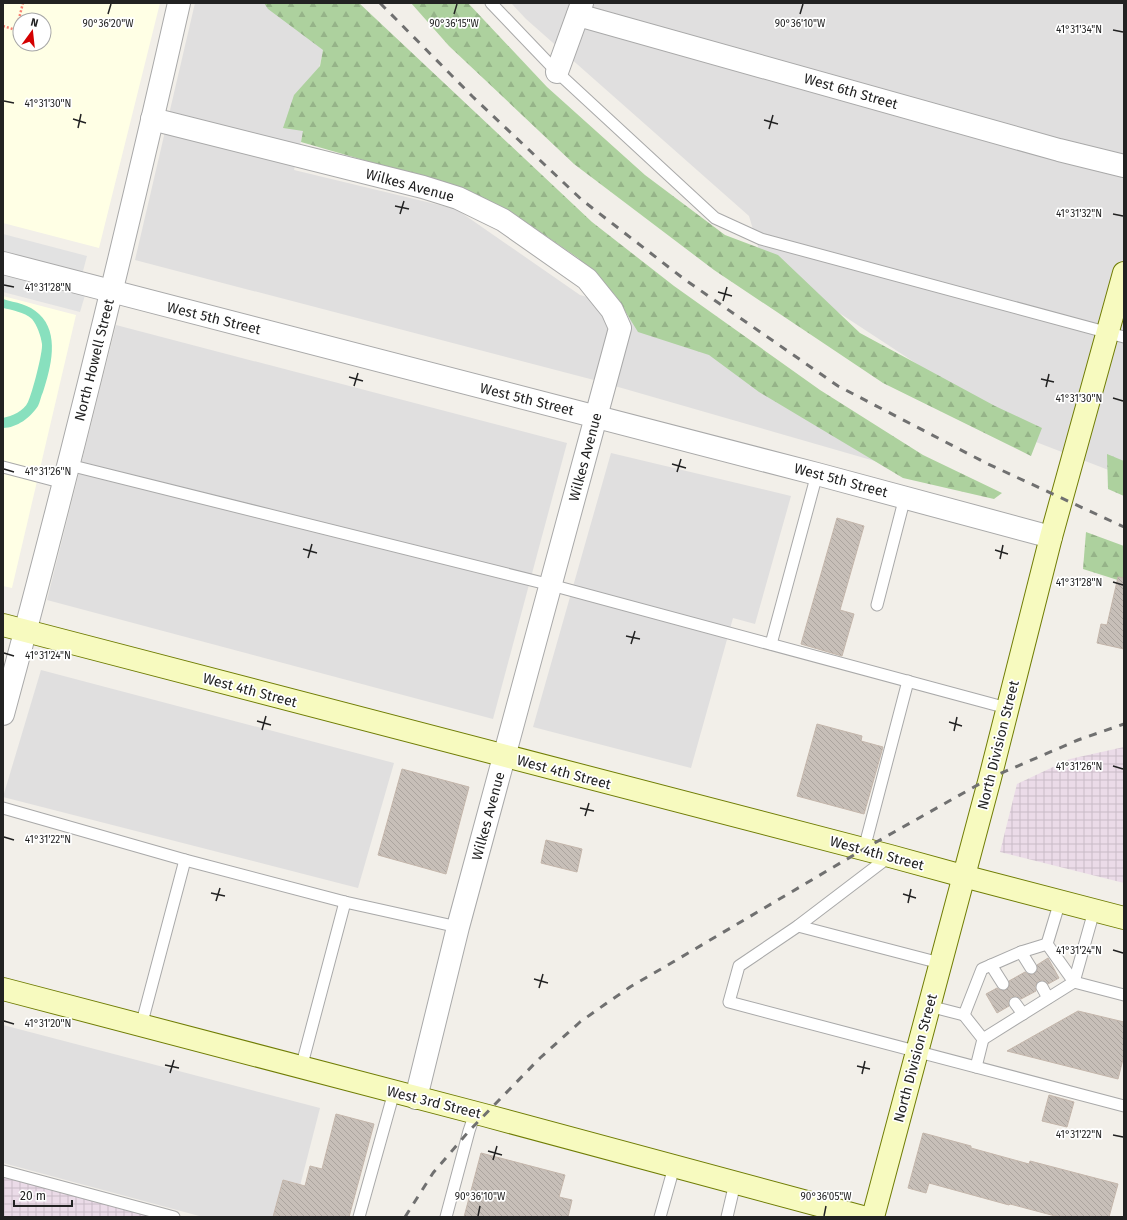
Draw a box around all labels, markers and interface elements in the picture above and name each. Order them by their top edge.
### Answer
north arrow [12,12,52,52]
text: N [29,16,40,30]
text: 90°36'20"W [82,18,134,30]
text: 90°36'15"W [429,18,480,30]
text: 90°36'10"W [775,18,826,30]
text: 41°31'34"N [1056,24,1102,36]
street label: West 6th Street [802,70,901,113]
text: 41°31'30"N [25,98,71,110]
street label: Wilkes Avenue [364,165,456,205]
text: 41°31'32"N [1056,208,1102,220]
text: 41°31'28"N [25,282,71,294]
street label: North Howell Street [71,296,118,423]
street label: West 5th Street [165,299,264,339]
street label: West 5th Street [478,380,577,420]
text: 41°31'30"N [1056,393,1102,405]
street label: Wilkes Avenue [565,411,605,503]
street label: West 5th Street [792,460,890,501]
text: 41°31'26"N [25,466,71,478]
text: 41°31'28"N [1056,577,1102,589]
text: 41°31'24"N [25,650,71,662]
street label: West 4th Street [201,670,300,711]
street label: North Division Street [974,678,1023,811]
street label: West 4th Street [515,752,614,793]
text: 41°31'26"N [1056,761,1102,773]
street label: Wilkes Avenue [468,770,508,862]
street label: West 4th Street [828,833,927,874]
text: 41°31'22"N [25,834,71,846]
text: 41°31'24"N [1056,945,1102,957]
street label: North Division Street [890,991,941,1124]
text: 41°31'20"N [25,1018,71,1030]
street label: West 3rd Street [385,1083,484,1123]
text: 41°31'22"N [1056,1129,1102,1141]
scale bar [14,1182,72,1208]
text: 20 m [20,1189,46,1203]
text: 90°36'10"W [455,1191,506,1203]
text: 90°36'05"W [801,1191,852,1203]

